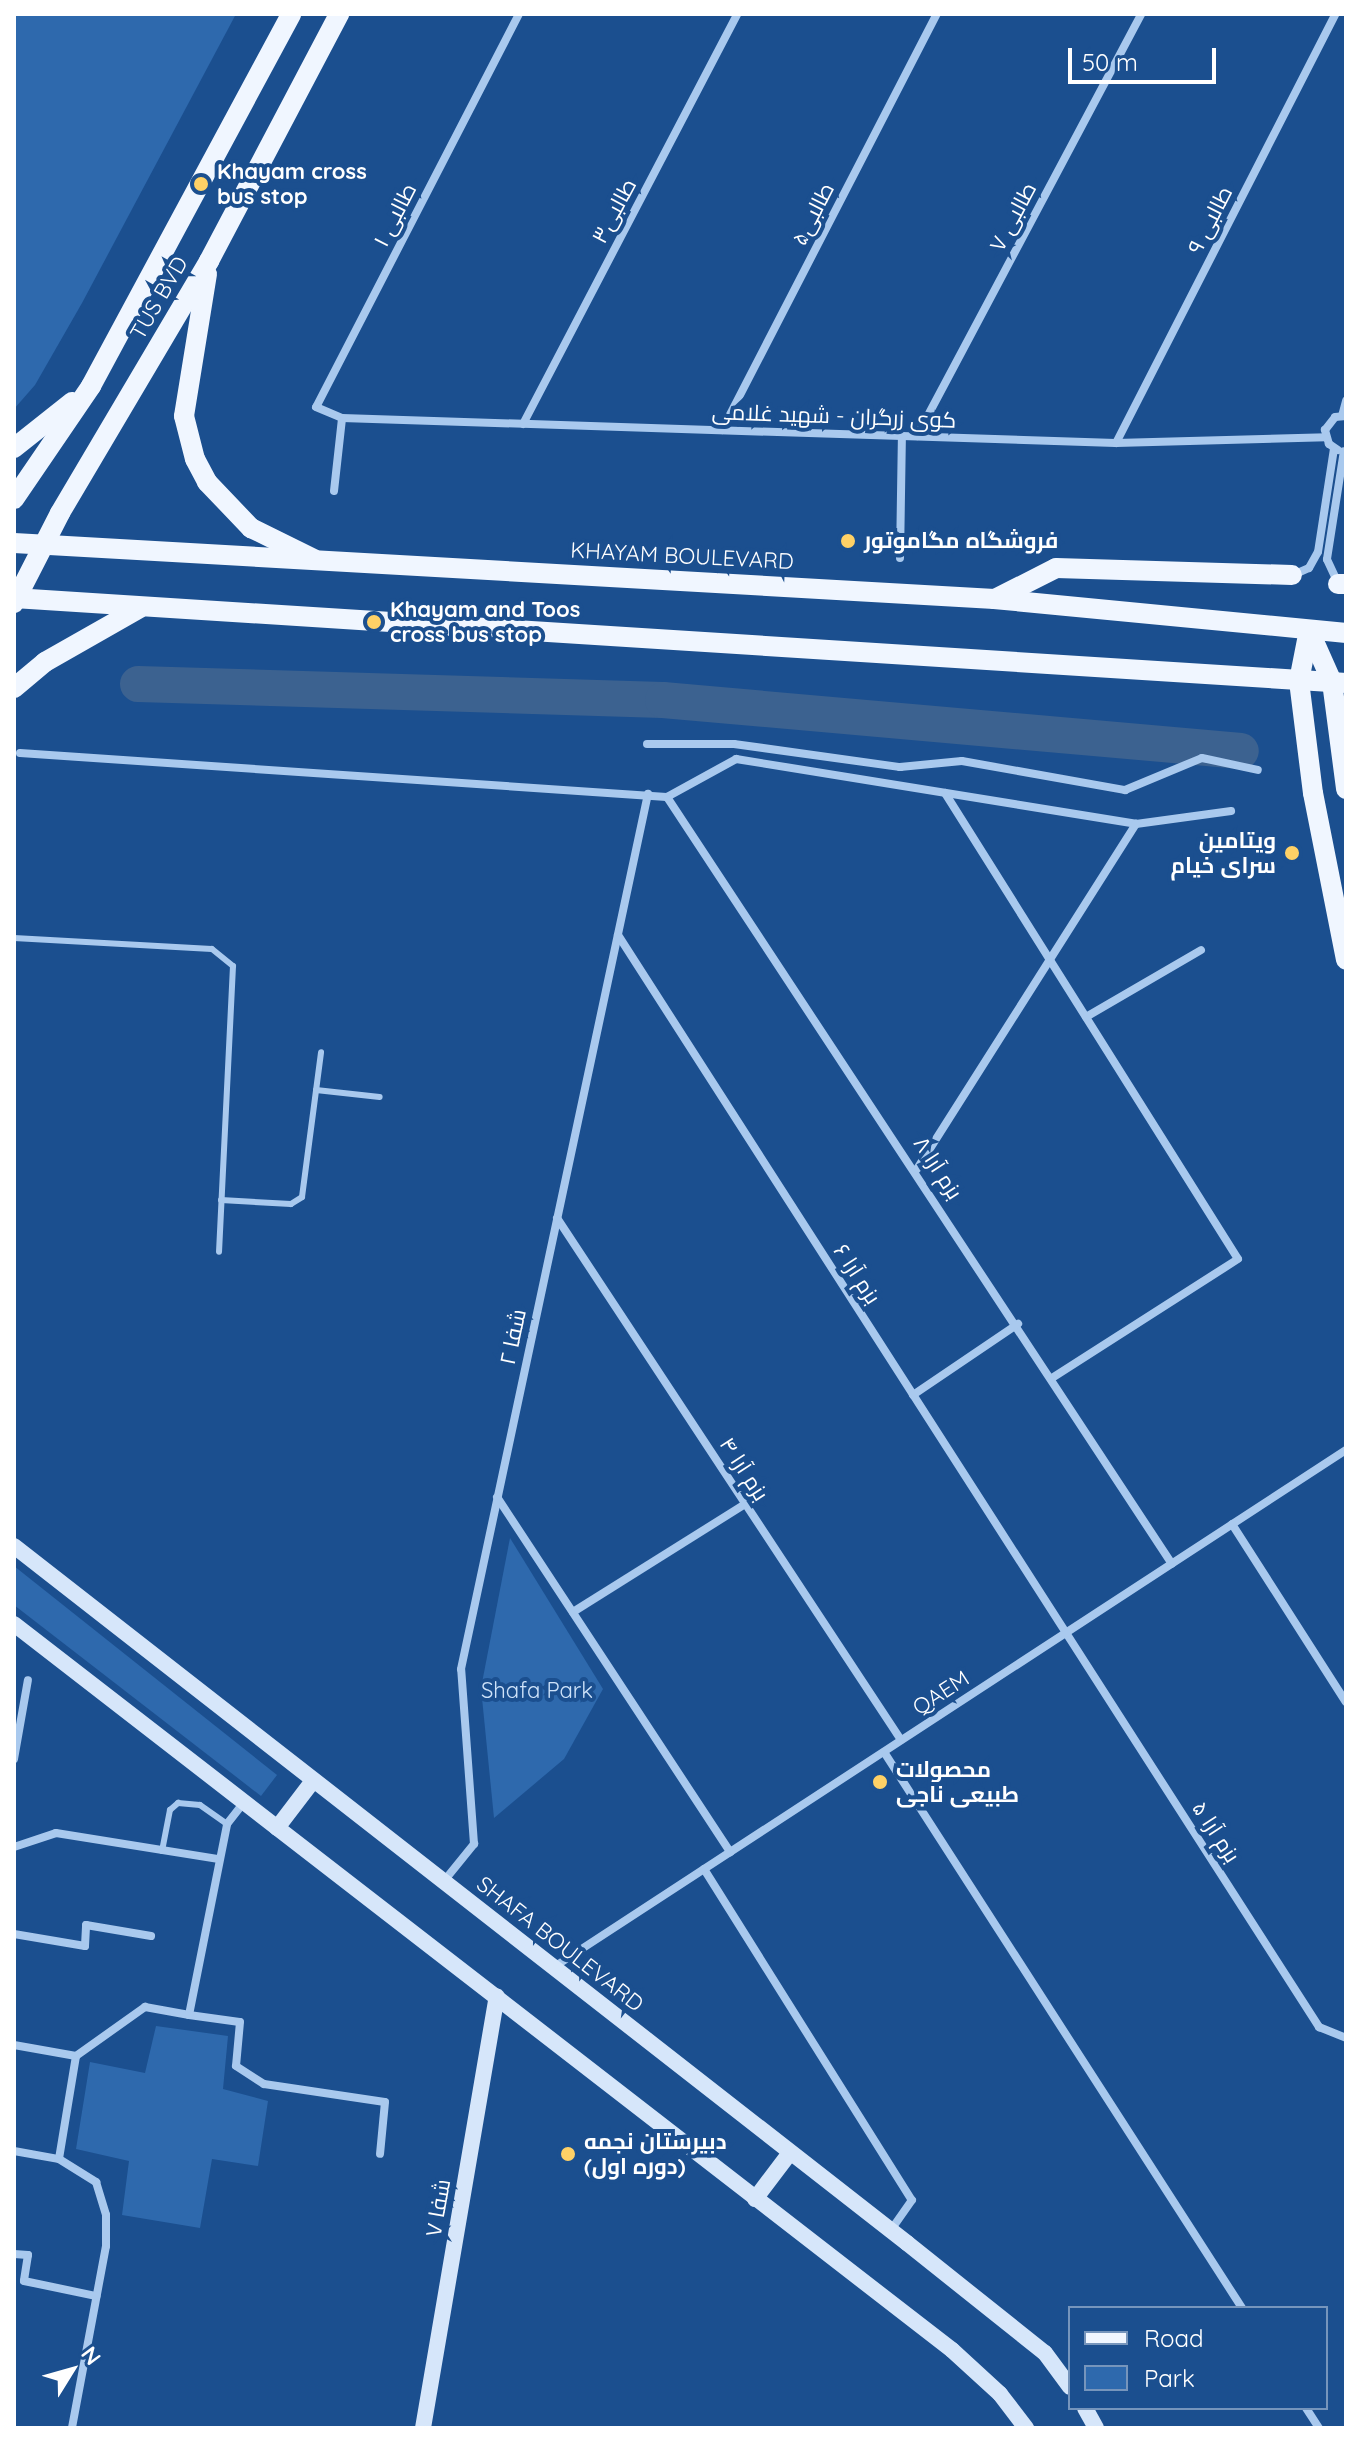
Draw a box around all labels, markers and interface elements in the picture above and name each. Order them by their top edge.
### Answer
scale bar [1072,32,1220,82]
text: 50 m [1082,47,1138,77]
place label: Khayam cross bus stop [217,158,367,210]
street label: طالبی۳ [586,174,642,248]
marker: Khayam cross bus stop [192,175,210,193]
street label: طالبی۵ [786,178,840,250]
street label: طالبی ۷ [984,178,1042,256]
street label: طالبی ۱ [368,179,422,251]
street label: طالبی ۹ [1182,182,1238,258]
street label: TUS BVD [125,252,193,344]
street label: کوی زرگران - شهید غلامی [711,399,957,433]
place label: فروشگاه مگاموتور [864,528,1058,554]
marker: فروشگاه مگاموتور [839,532,857,550]
street label: KHAYAM BOULEVARD [570,537,794,575]
place label: Khayam and Toos cross bus stop [390,596,580,648]
marker: Khayam and Toos cross bus stop [365,613,383,631]
place label: ویتامین سرای خیام [1170,827,1276,878]
marker: ویتامین سرای خیام [1283,844,1301,862]
street label: بزم آرا ۸ [908,1132,968,1204]
street label: بزم آرا ۶ [828,1239,886,1309]
street label: شفا ۲ [494,1307,532,1367]
street label: بزم آرا ۴ [714,1432,774,1506]
street label: QAEM [908,1665,974,1721]
park label: Shafa Park [481,1678,593,1704]
place label: محصولات طبیعی ناجی [896,1756,1019,1808]
marker: محصولات طبیعی ناجی [871,1773,889,1791]
street label: بزم آرا ۵ [1186,1796,1246,1868]
street label: SHAFA BOULEVARD [471,1871,649,2017]
place label: دبیرستان نجمه (دوره اول) [584,2128,727,2180]
marker: دبیرستان نجمه (دوره اول) [559,2145,577,2163]
street label: شفا ۷ [420,2177,456,2239]
legend [1068,2306,1328,2410]
text: Road [1144,2323,1204,2353]
north arrow [32,2330,112,2410]
text: N [75,2341,107,2370]
text: Park [1144,2363,1195,2393]

